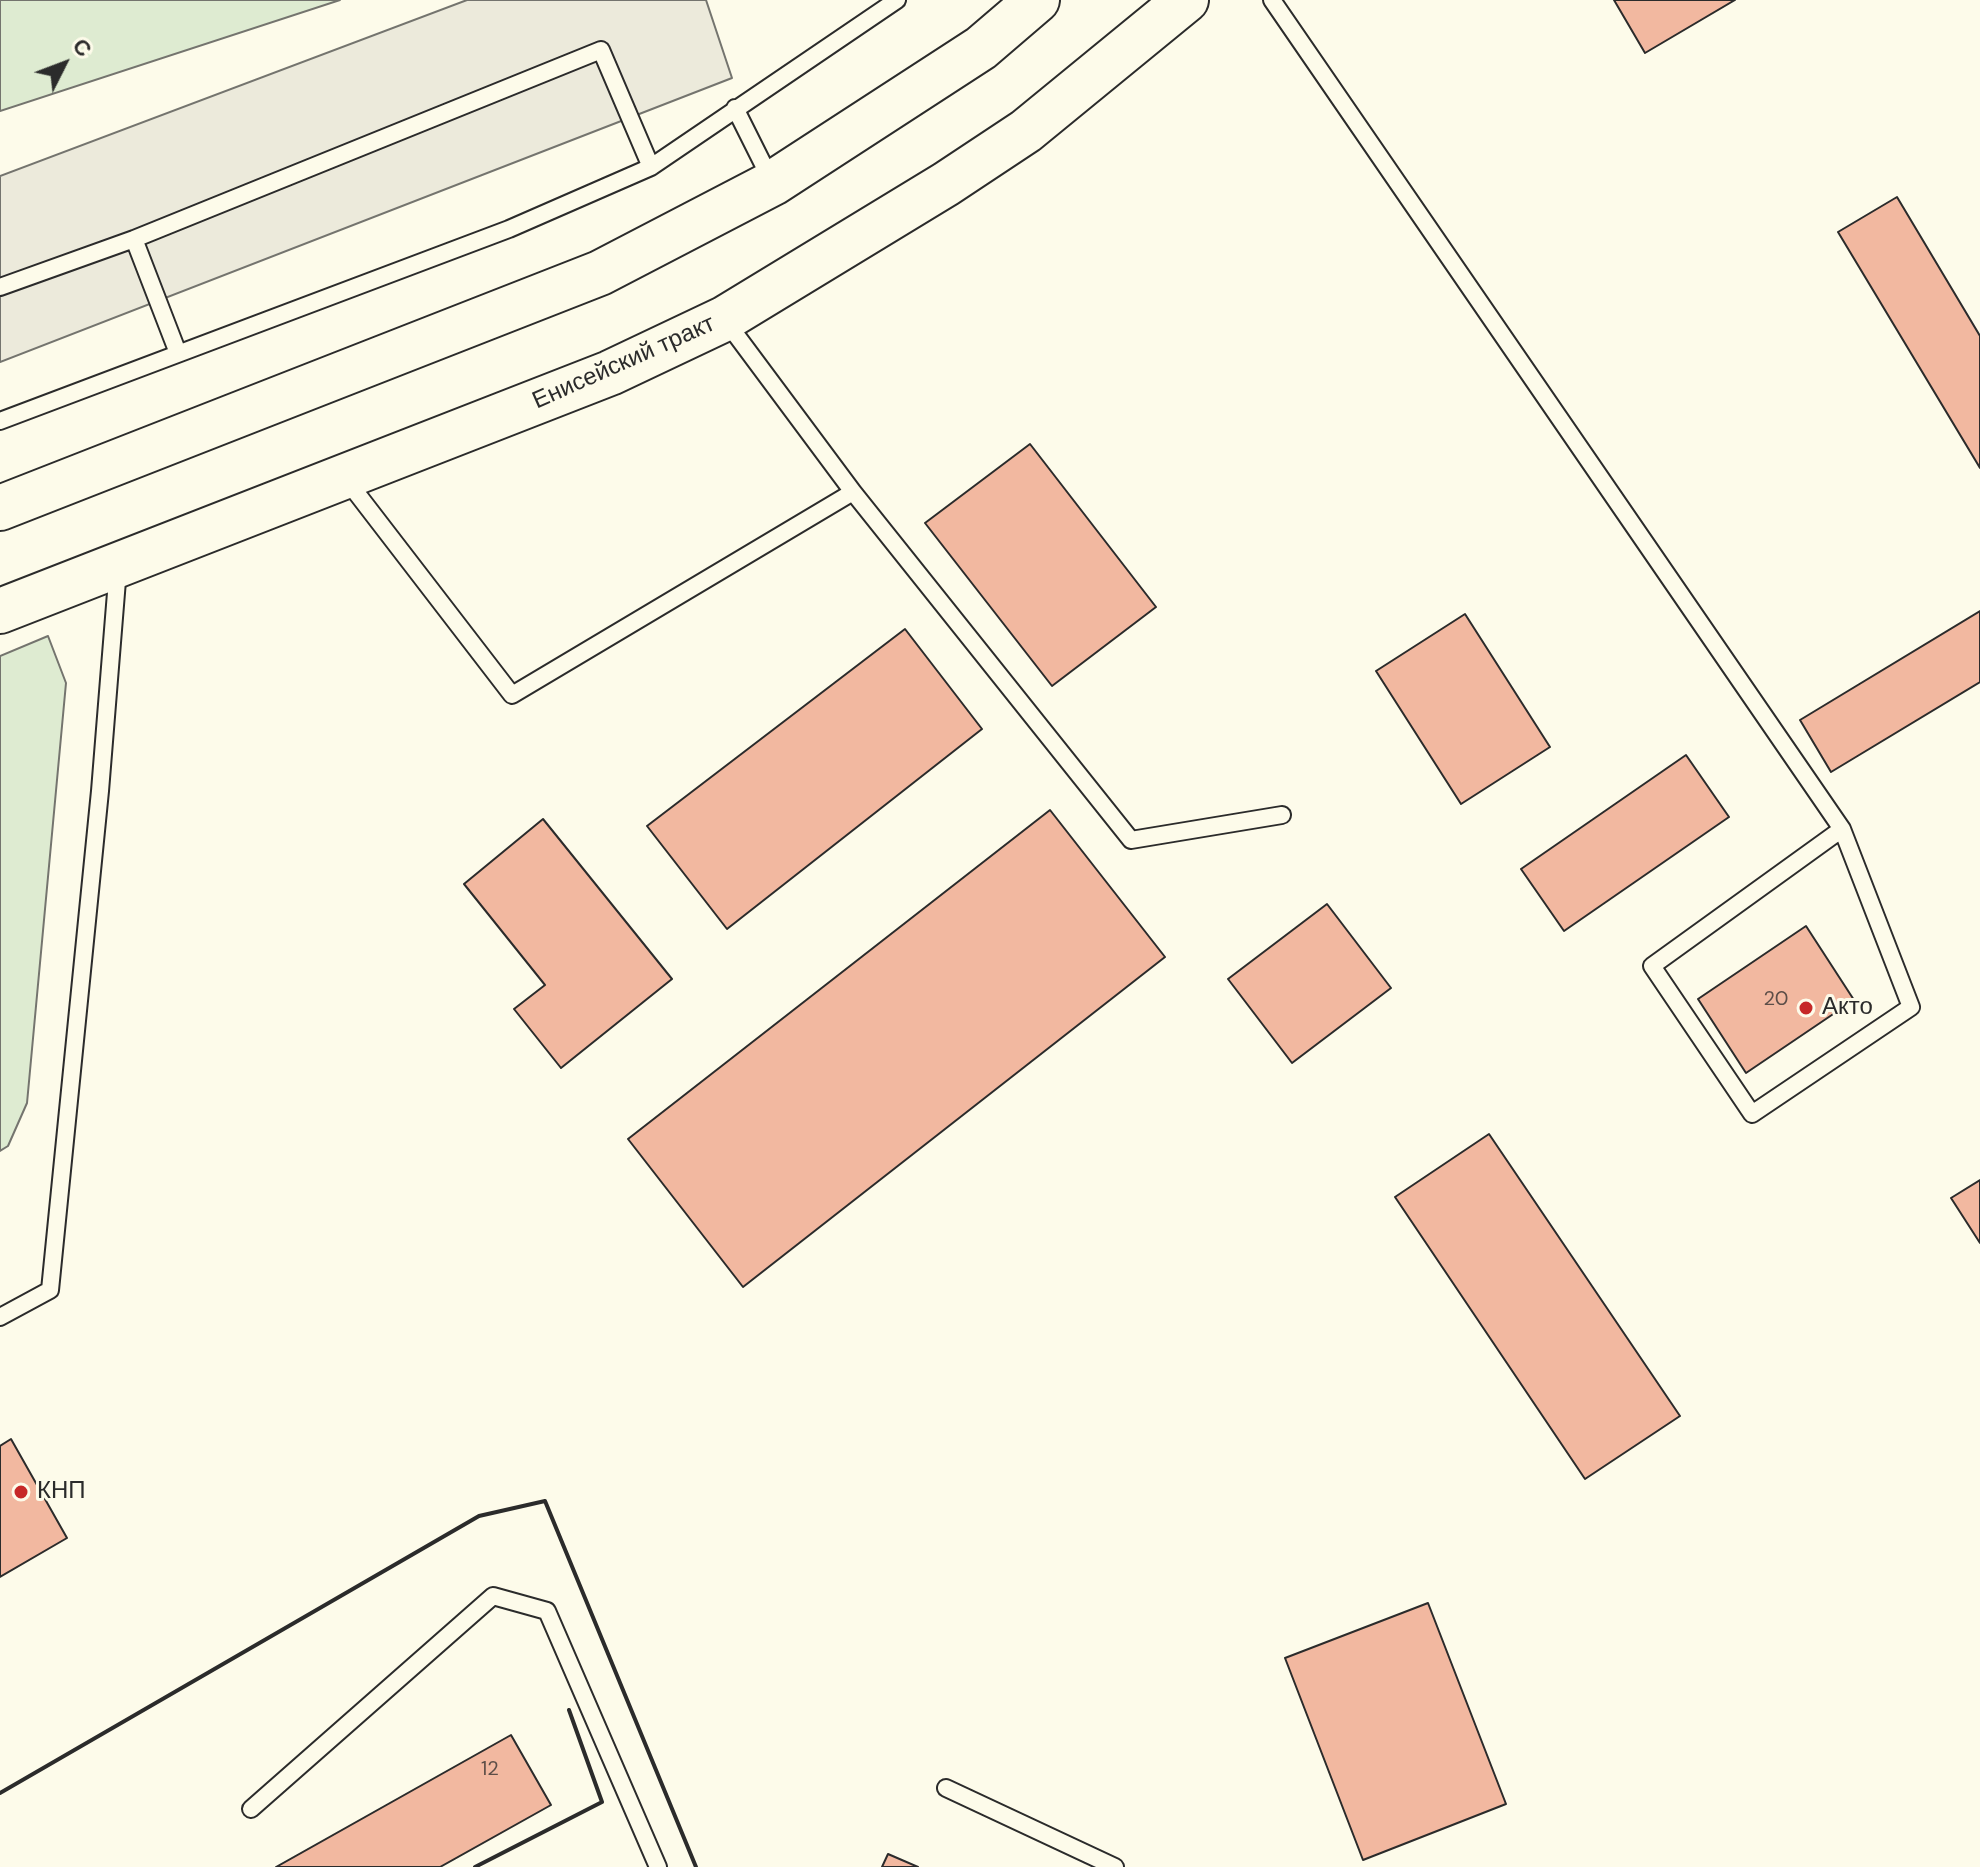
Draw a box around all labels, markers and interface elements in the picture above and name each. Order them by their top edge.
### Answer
north arrow [24,24,104,104]
text: С [66,32,98,63]
street label: Енисейский тракт [528,310,720,416]
house number: 20 [1764,988,1788,1012]
place label: Акто [1822,994,1873,1022]
marker: Акто [1797,999,1815,1017]
place label: КНП [37,1478,86,1506]
marker: КНП [12,1483,30,1501]
house number: 12 [481,1758,499,1782]

